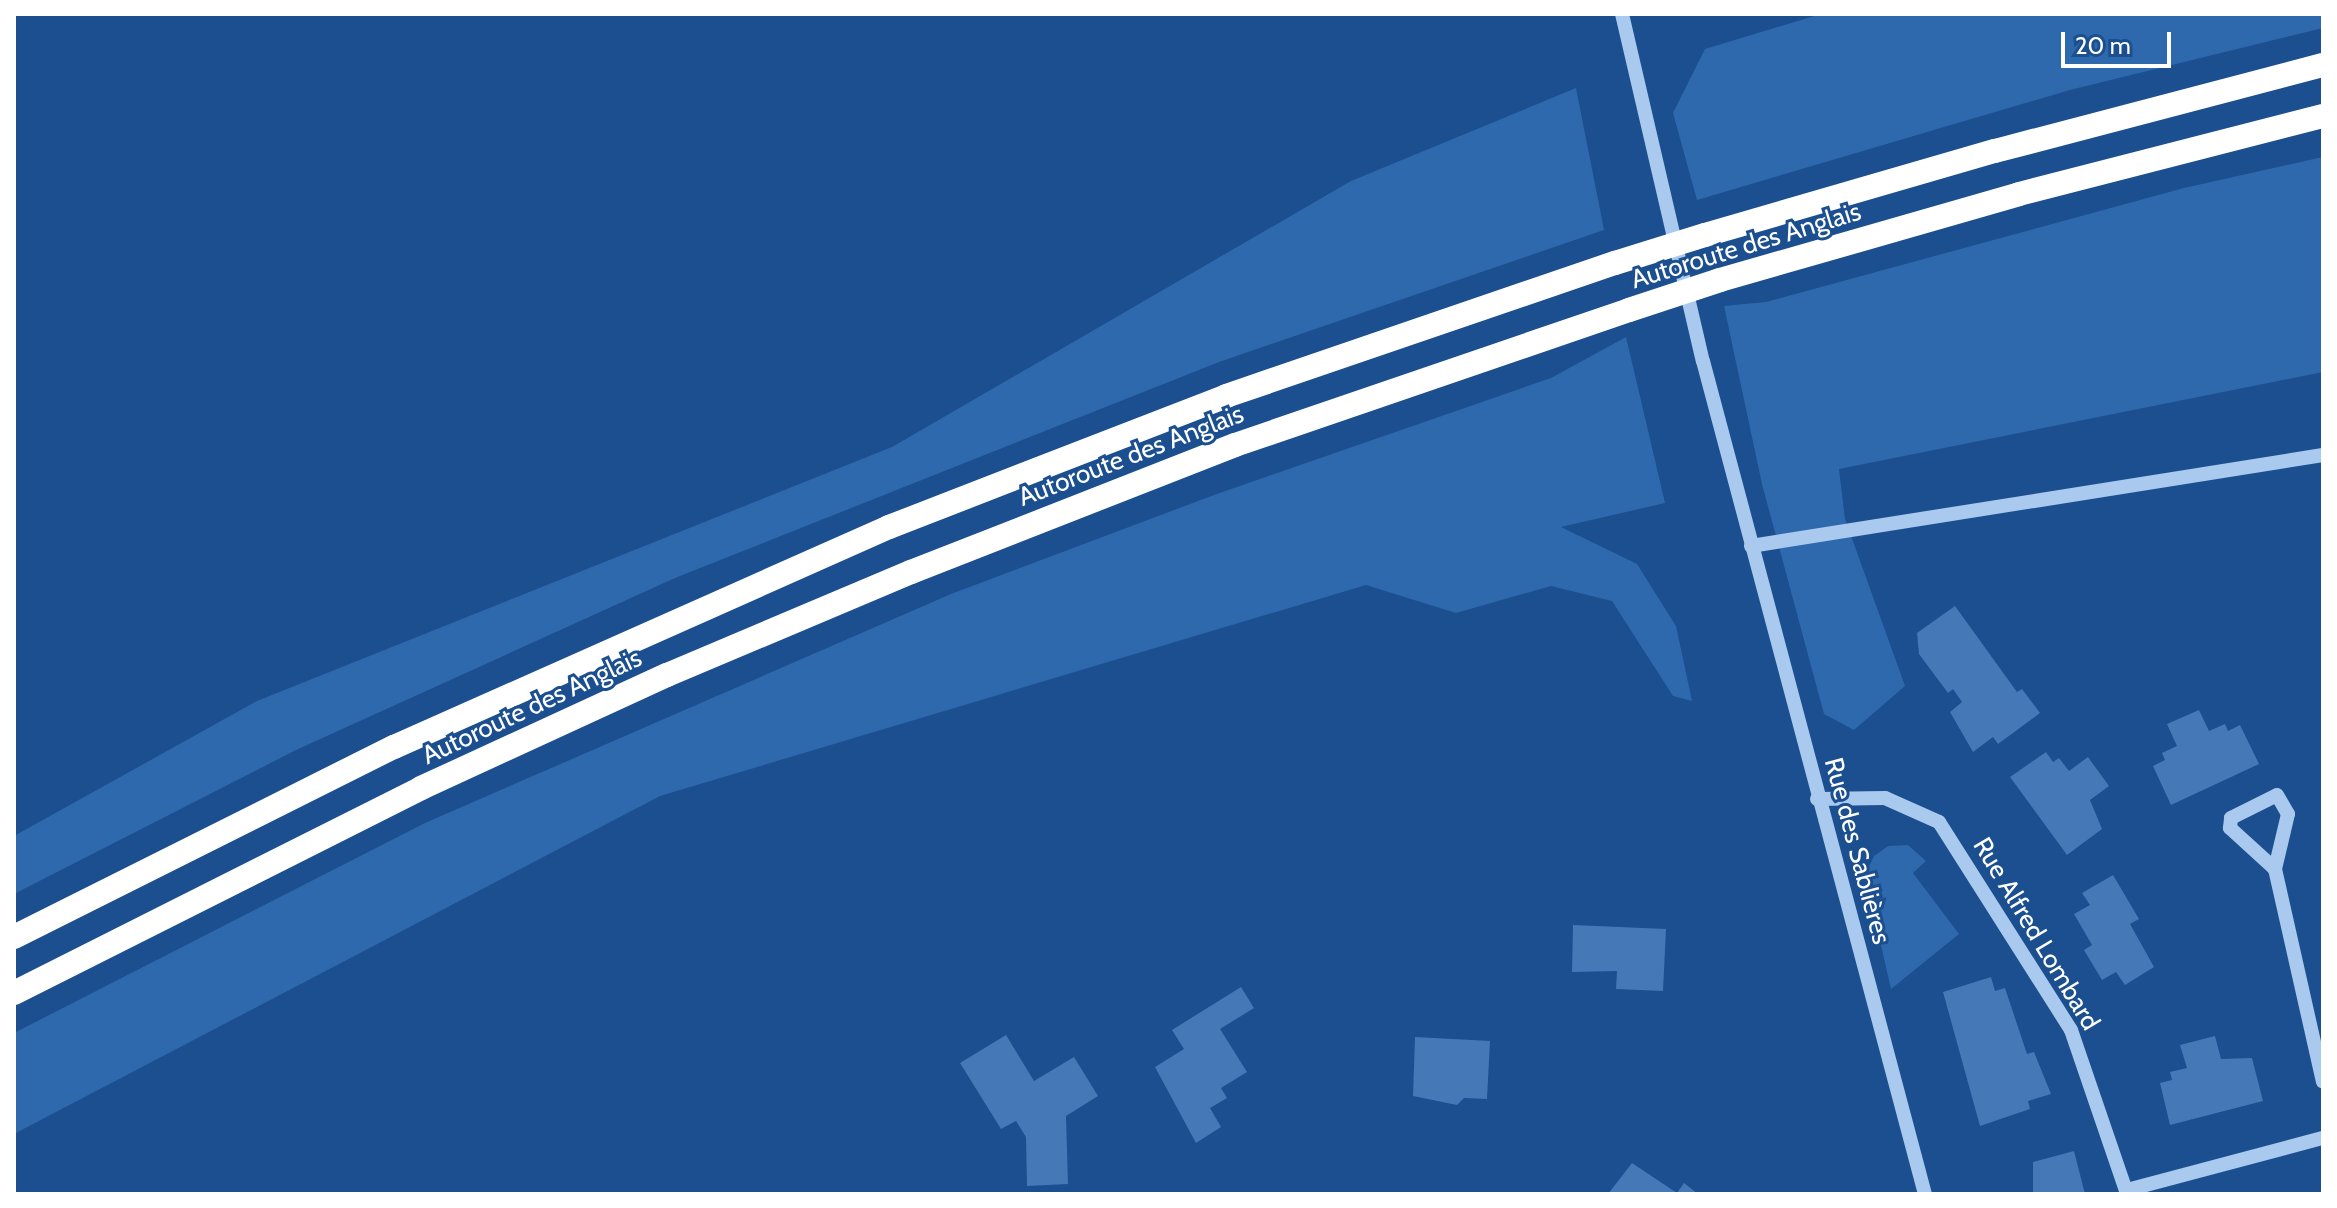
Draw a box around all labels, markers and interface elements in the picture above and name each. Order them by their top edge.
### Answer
scale bar [2065,16,2175,66]
text: 20 m [2075,31,2131,60]
street label: Autoroute des Anglais [1627,196,1865,296]
street label: Autoroute des Anglais [1014,399,1248,513]
street label: Autoroute des Anglais [417,642,647,772]
street label: Rue des Sablières [1817,754,1897,948]
street label: Rue Alfred Lombard [1966,832,2106,1036]

